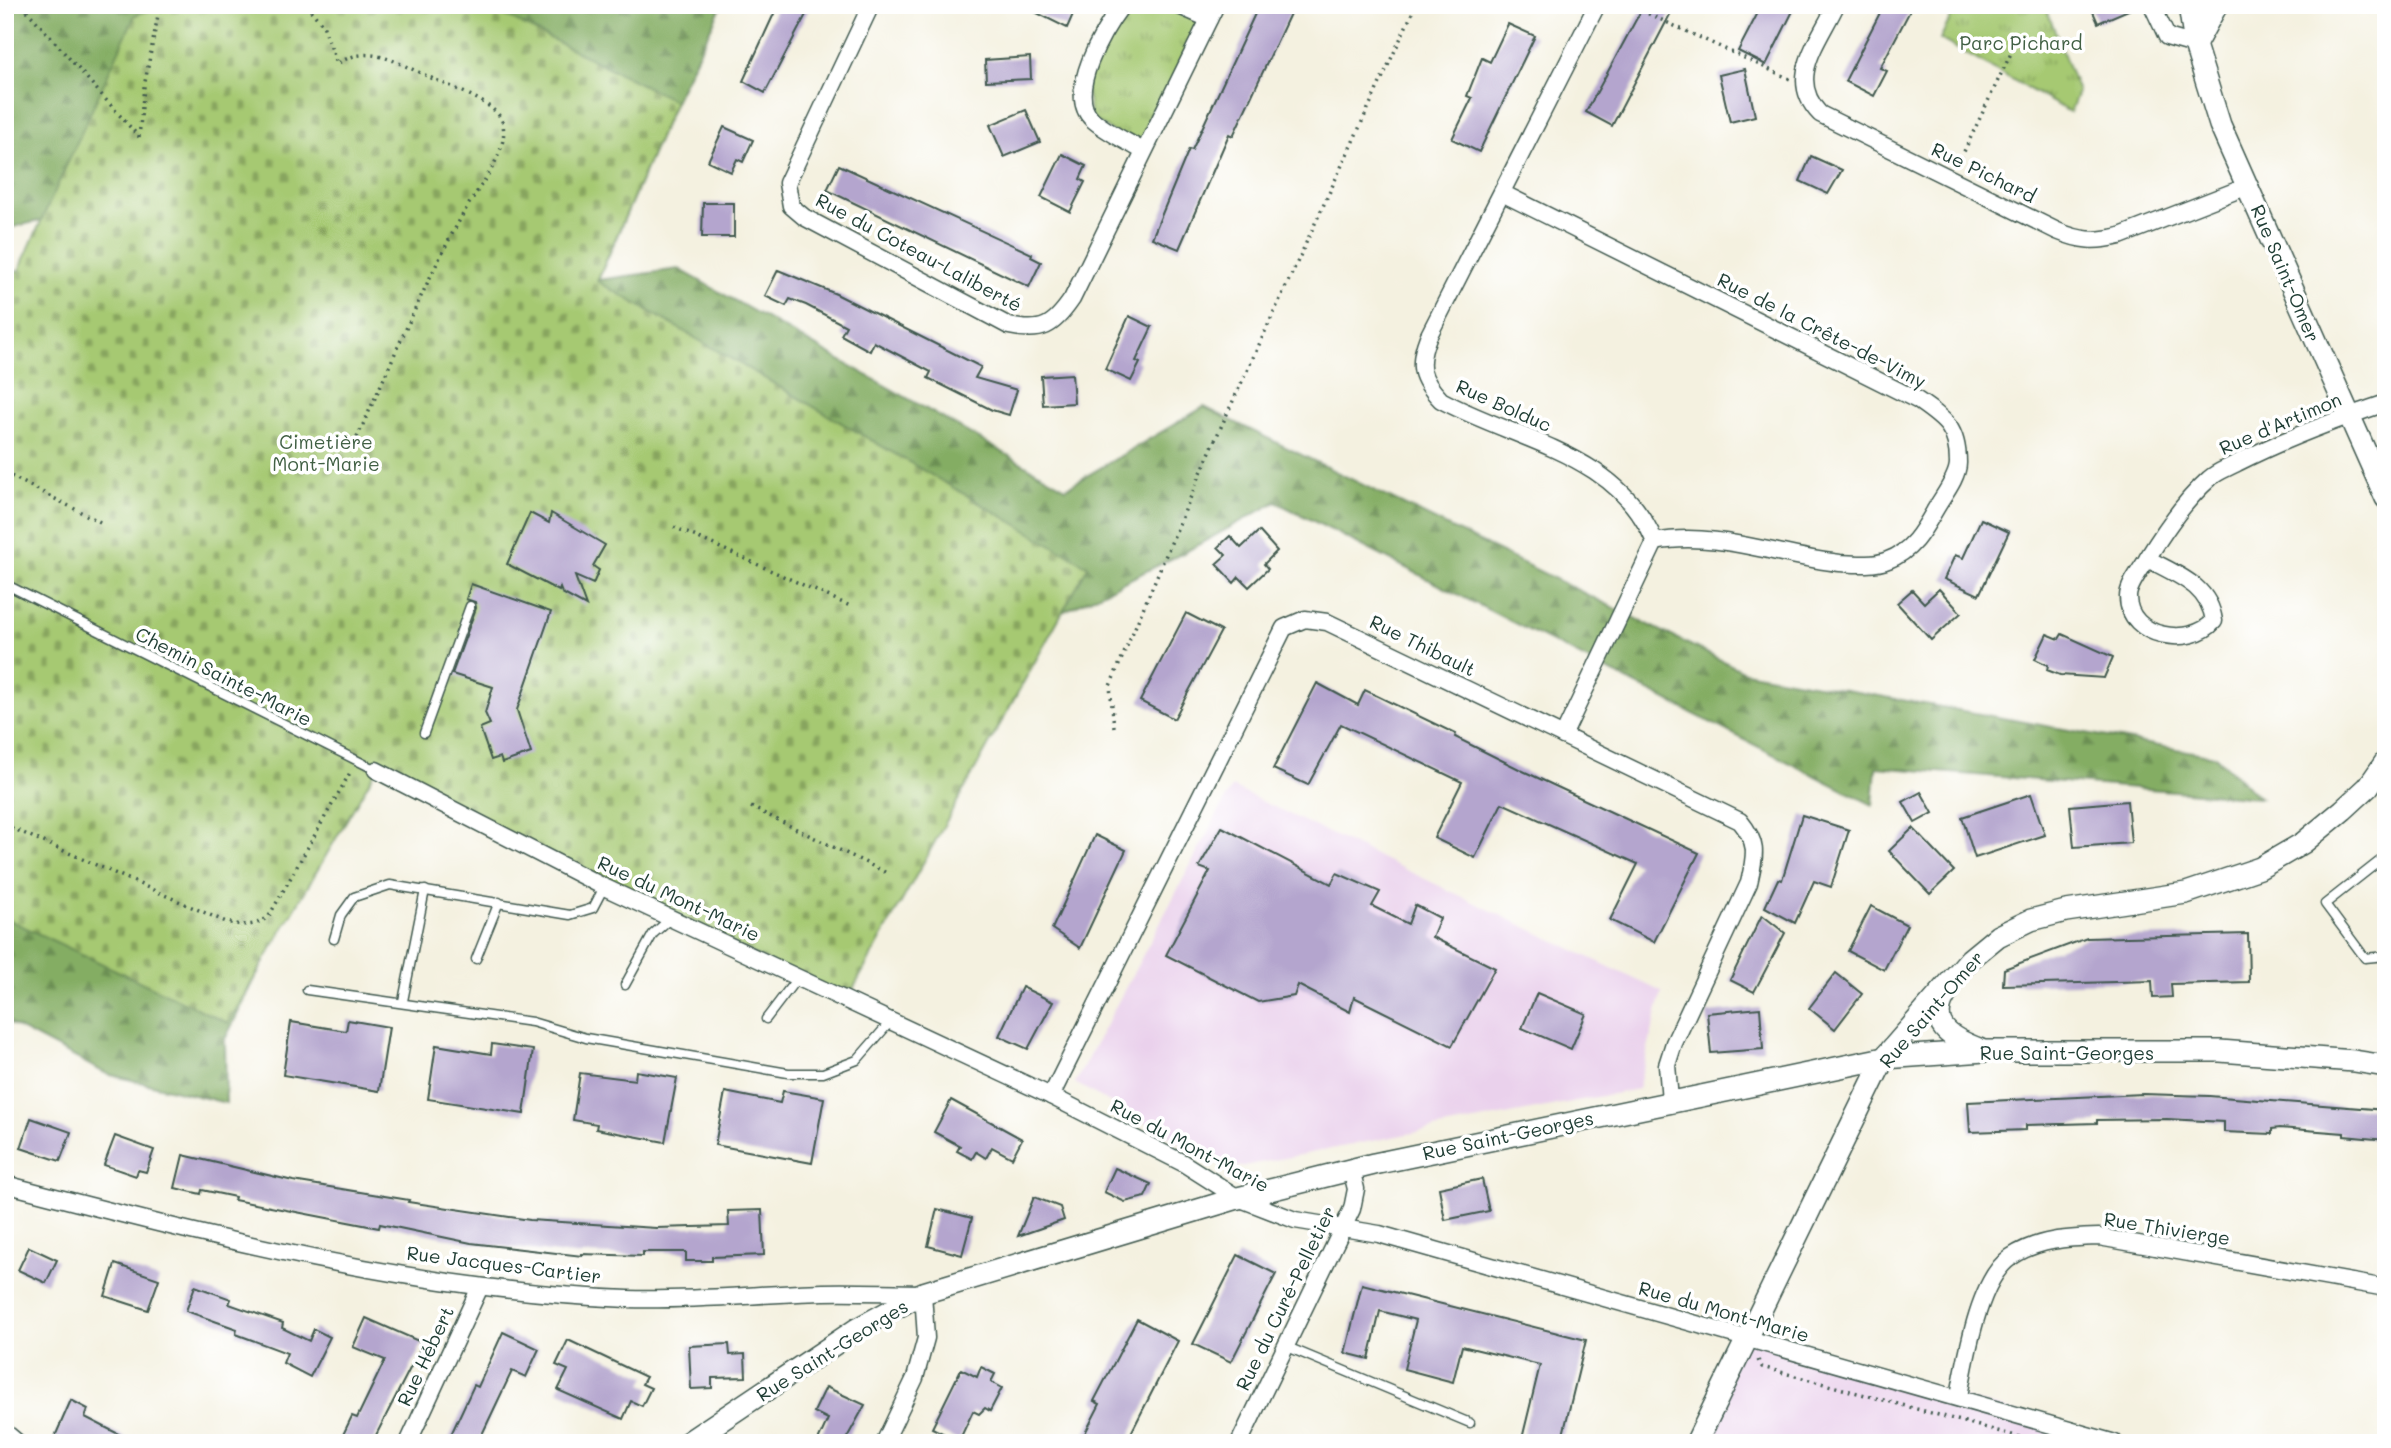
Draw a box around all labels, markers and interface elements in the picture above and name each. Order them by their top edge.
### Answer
park label: Parc Pichard [1960,30,2082,55]
street label: Rue Pichard [1928,136,2040,208]
street label: Rue du Coteau-Laliberté [812,187,1026,317]
street label: Rue Saint-Omer [2246,200,2326,346]
street label: Rue de la Crête-de-Vimy [1713,266,1931,394]
street label: Rue Bolduc [1452,373,1556,437]
street label: Rue d'Artimon [2215,386,2345,460]
park label: Cimetière Mont-Marie [272,429,380,476]
street label: Rue Thibault [1366,609,1480,681]
street label: Chemin Sainte-Marie [132,621,316,731]
street label: Rue du Mont-Marie [594,849,764,947]
street label: Rue Saint-Omer [1873,945,1989,1073]
street label: Rue Saint-Georges [1980,1040,2154,1065]
street label: Rue du Mont-Marie [1106,1093,1274,1197]
street label: Rue Saint-Georges [1420,1105,1596,1165]
street label: Rue du Curé-Pelletier [1229,1202,1341,1394]
street label: Rue Thivierge [2102,1206,2232,1250]
street label: Rue Jacques-Cartier [405,1240,603,1288]
street label: Rue du Mont-Marie [1636,1275,1812,1347]
street label: Rue Saint-Georges [751,1293,913,1407]
street label: Rue Hébert [391,1302,459,1410]

